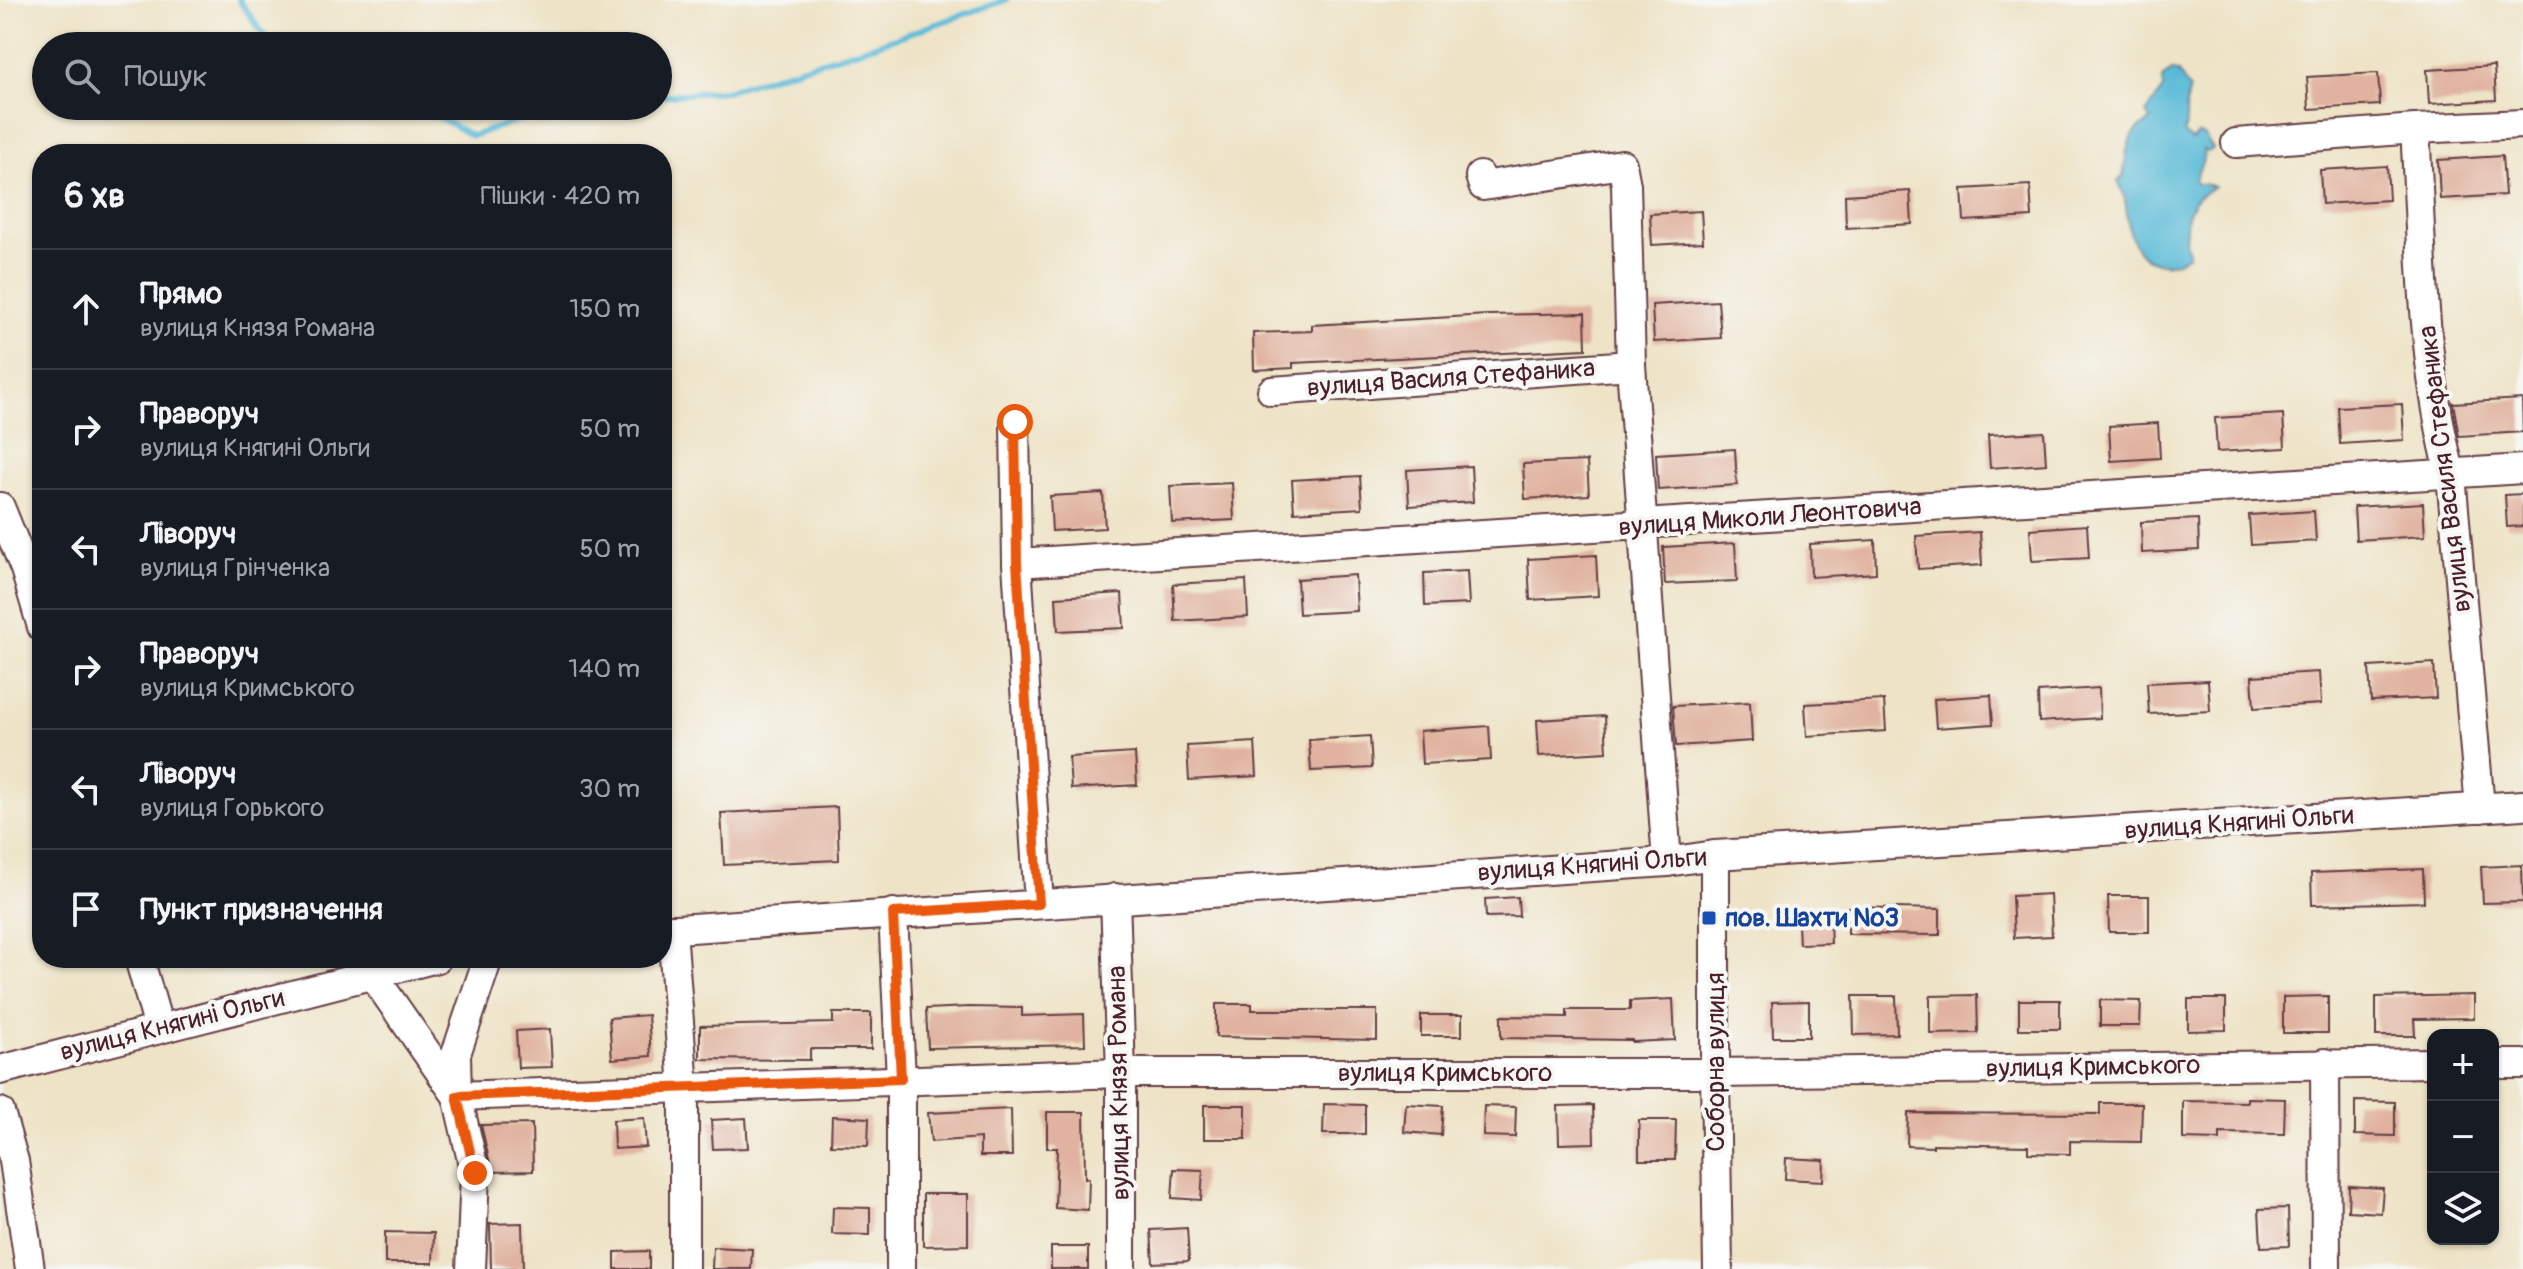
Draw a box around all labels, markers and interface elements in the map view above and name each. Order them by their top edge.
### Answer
search box [32,32,672,120]
icon: search [60,54,104,98]
text: Пошук [124,58,208,95]
text: 6 хв [64,175,125,218]
text: Пішки · 420 m [481,180,640,212]
text: Прямо [140,275,222,312]
icon: ahead [64,287,108,331]
text: 150 m [569,293,640,325]
text: вулиця Князя Романа [140,312,375,344]
street label: вулиця Василя Стефаника [2412,324,2478,614]
street label: вулиця Василя Стефаника [1306,352,1596,404]
text: Праворуч [140,395,259,432]
route start [997,404,1033,440]
icon: right [64,407,108,451]
text: 50 m [579,413,640,445]
text: вулиця Княгині Ольги [140,432,370,464]
street label: вулиця Миколи Леонтовича [1617,490,1923,544]
text: Ліворуч [140,515,236,552]
icon: left [64,527,108,571]
text: 50 m [579,533,640,565]
text: вулиця Грінченка [140,552,330,584]
text: Праворуч [140,635,259,672]
icon: right [64,647,108,691]
text: 140 m [568,653,640,685]
text: вулиця Кримського [140,672,355,704]
text: Ліворуч [140,755,236,792]
icon: left [64,767,108,811]
text: 30 m [579,773,640,805]
text: вулиця Горького [140,792,324,824]
street label: вулиця Княгині Ольги [2123,799,2355,847]
street label: вулиця Княгині Ольги [1476,841,1708,889]
icon: arrive [64,887,108,931]
text: Пункт призначення [140,891,383,928]
place label: пов. Шахти №3 [1725,902,1899,934]
marker: пов. Шахти №3 [1700,909,1718,927]
street label: вулиця Князя Романа [1101,965,1137,1201]
street label: Соборна вулиця [1700,972,1732,1152]
street label: вулиця Княгині Ольги [57,982,288,1068]
map controls [2427,1029,2499,1245]
button: + [2427,1029,2499,1101]
street label: вулиця Кримського [1985,1049,2201,1085]
street label: вулиця Кримського [1338,1057,1552,1089]
button: − [2427,1101,2499,1173]
route end [457,1155,493,1191]
button: layers [2427,1173,2499,1245]

